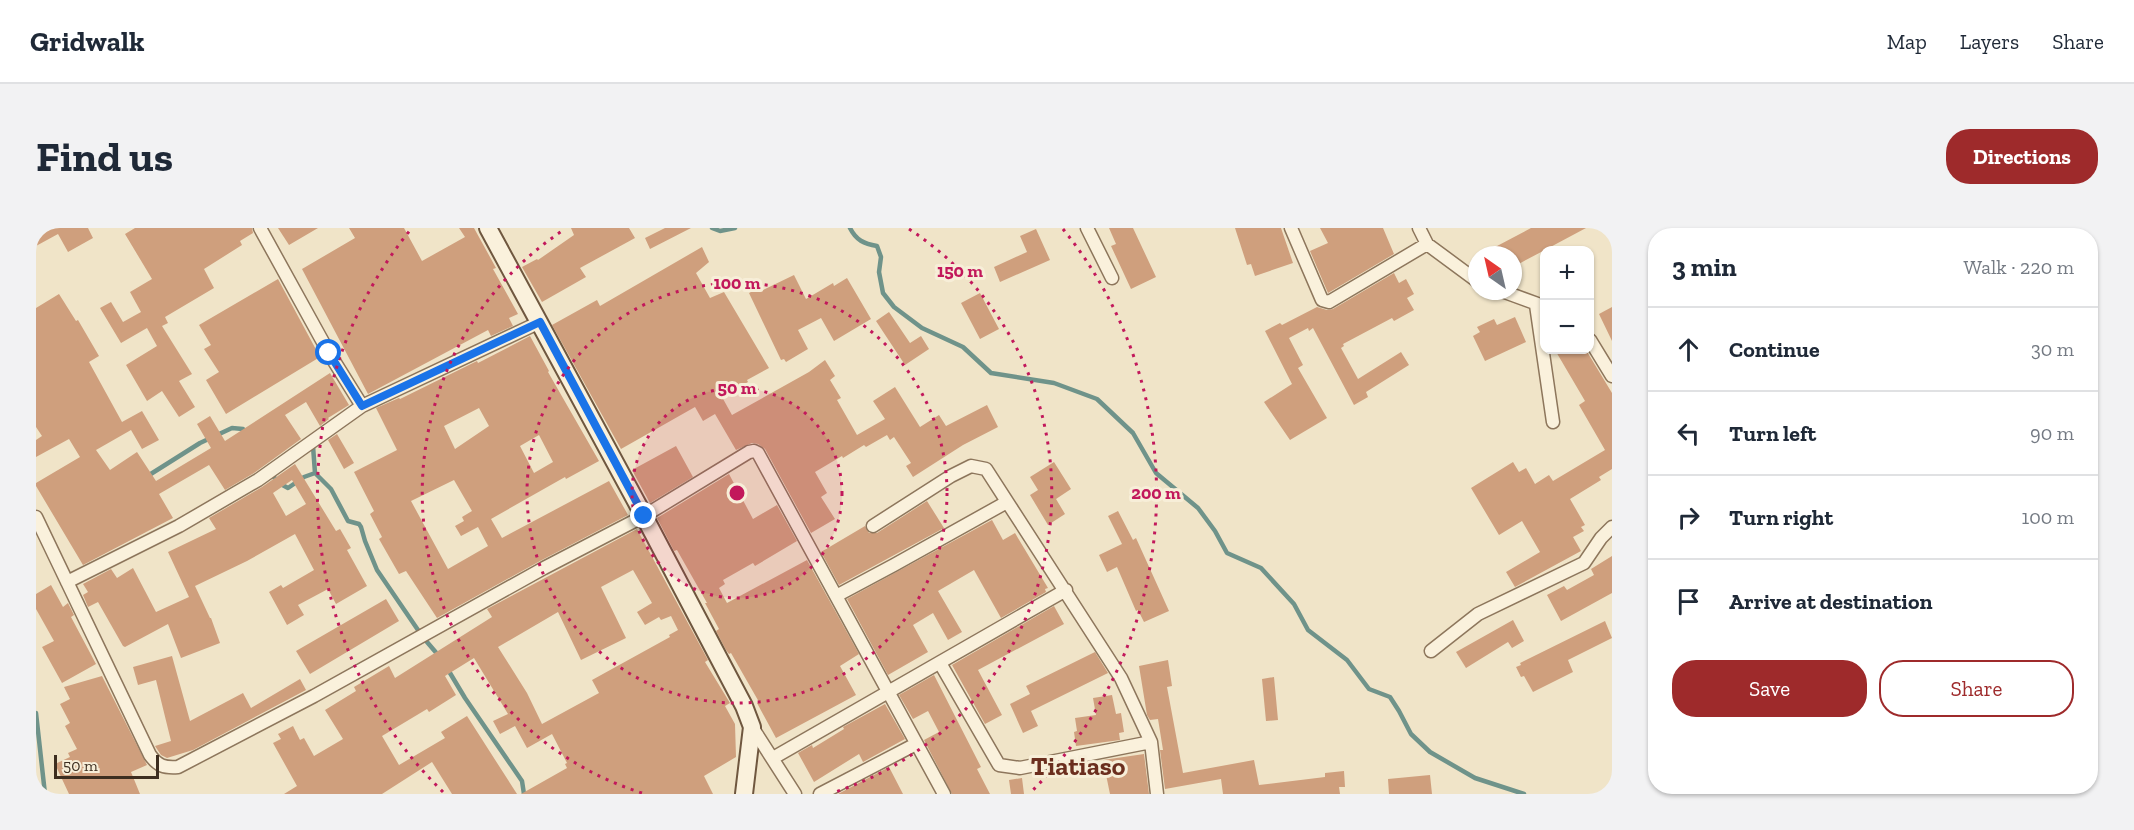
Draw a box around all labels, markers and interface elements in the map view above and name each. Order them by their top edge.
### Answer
text: Gridwalk [30,25,144,58]
text: Map [1887,29,1927,54]
text: Layers [1960,29,2019,54]
text: Share [2052,29,2104,54]
button: Directions [1946,129,2098,184]
text: Find us [36,131,173,182]
north arrow [1468,246,1522,300]
map controls [1540,246,1594,354]
button: + [1540,246,1594,300]
text: 3 min [1672,251,1737,283]
text: Walk · 220 m [1963,255,2074,279]
text: 150 m [937,260,983,282]
text: 100 m [713,272,761,294]
button: − [1540,300,1594,354]
icon: ahead [1672,333,1705,366]
text: Continue [1729,336,1820,363]
text: 30 m [2031,337,2074,361]
route start [315,339,341,365]
text: 50 m [718,377,757,399]
icon: left [1672,417,1705,450]
text: Turn left [1729,420,1816,447]
text: 90 m [2030,421,2074,445]
text: 200 m [1131,482,1181,504]
centre of rings [727,483,747,503]
icon: right [1672,501,1705,534]
route end [630,502,656,528]
text: Turn right [1729,504,1833,531]
text: 100 m [2021,505,2074,529]
icon: arrive [1672,585,1705,618]
text: Arrive at destination [1729,588,1932,615]
button: Save [1672,660,1867,717]
button: Share [1879,660,2074,717]
district label: Tiatiaso [1031,750,1126,782]
scale bar [54,752,159,780]
text: 50 m [63,756,98,775]

